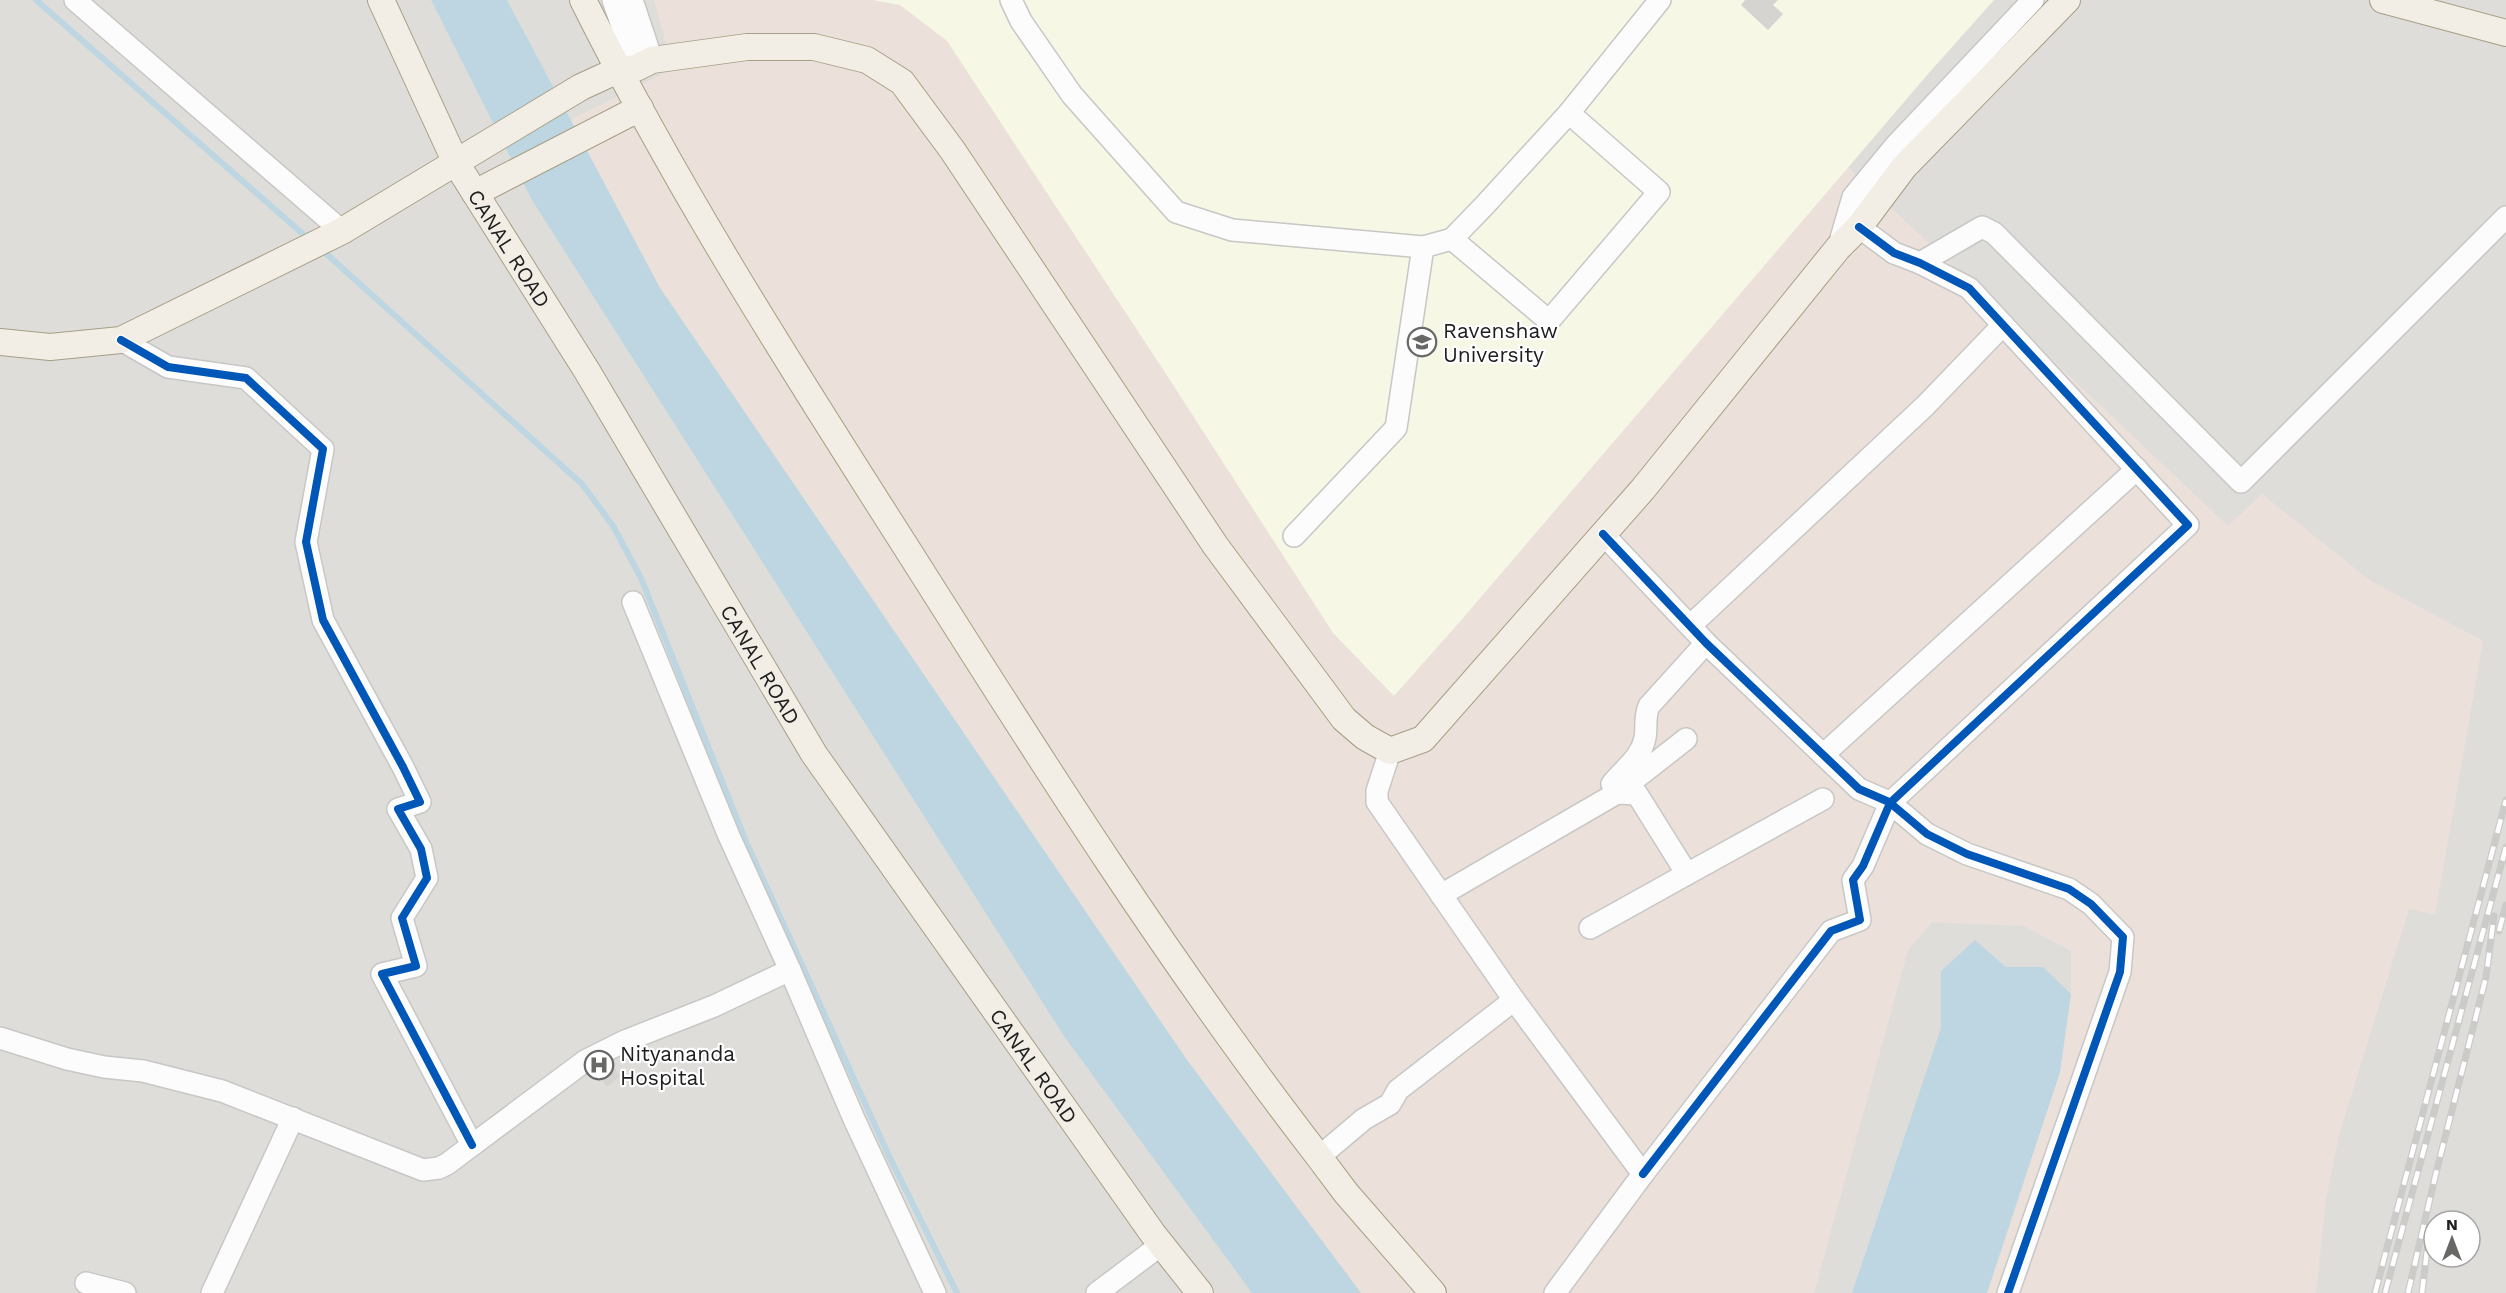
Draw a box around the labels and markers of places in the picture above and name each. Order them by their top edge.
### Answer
place label: Ravenshaw University [1443,318,1558,367]
school or university icon: Ravenshaw University [1406,326,1438,358]
place label: Nityananda Hospital [620,1041,735,1090]
hospital icon: Nityananda Hospital [583,1049,615,1081]

